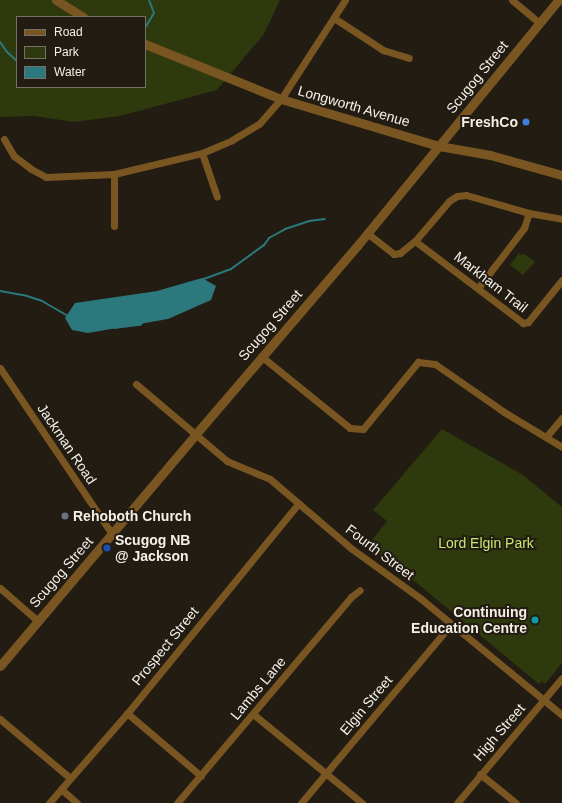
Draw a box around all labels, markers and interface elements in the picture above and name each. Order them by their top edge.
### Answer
legend [16,16,146,88]
text: Road [54,25,83,39]
street label: Scugog Street [443,37,511,117]
text: Park [54,45,79,59]
text: Water [54,65,86,79]
street label: Longworth Avenue [296,82,412,130]
place label: FreshCo [461,114,518,130]
marker: FreshCo [521,117,531,127]
street label: Markham Trail [451,248,531,316]
street label: Scugog Street [235,286,305,364]
street label: Jackman Road [34,401,100,487]
place label: Rehoboth Church [73,508,191,524]
marker: Rehoboth Church [60,511,70,521]
street label: Fourth Street [342,521,418,583]
place label: Scugog NB @ Jackson [115,532,190,564]
street label: Scugog Street [26,533,96,611]
park label: Lord Elgin Park [438,535,534,551]
marker: Scugog NB @ Jackson [102,543,112,553]
street label: Prospect Street [128,603,202,689]
place label: Continuing Education Centre [411,604,527,636]
marker: Continuing Education Centre [530,615,540,625]
street label: Lambs Lane [227,653,289,723]
street label: Elgin Street [336,672,396,738]
street label: High Street [470,700,528,764]

